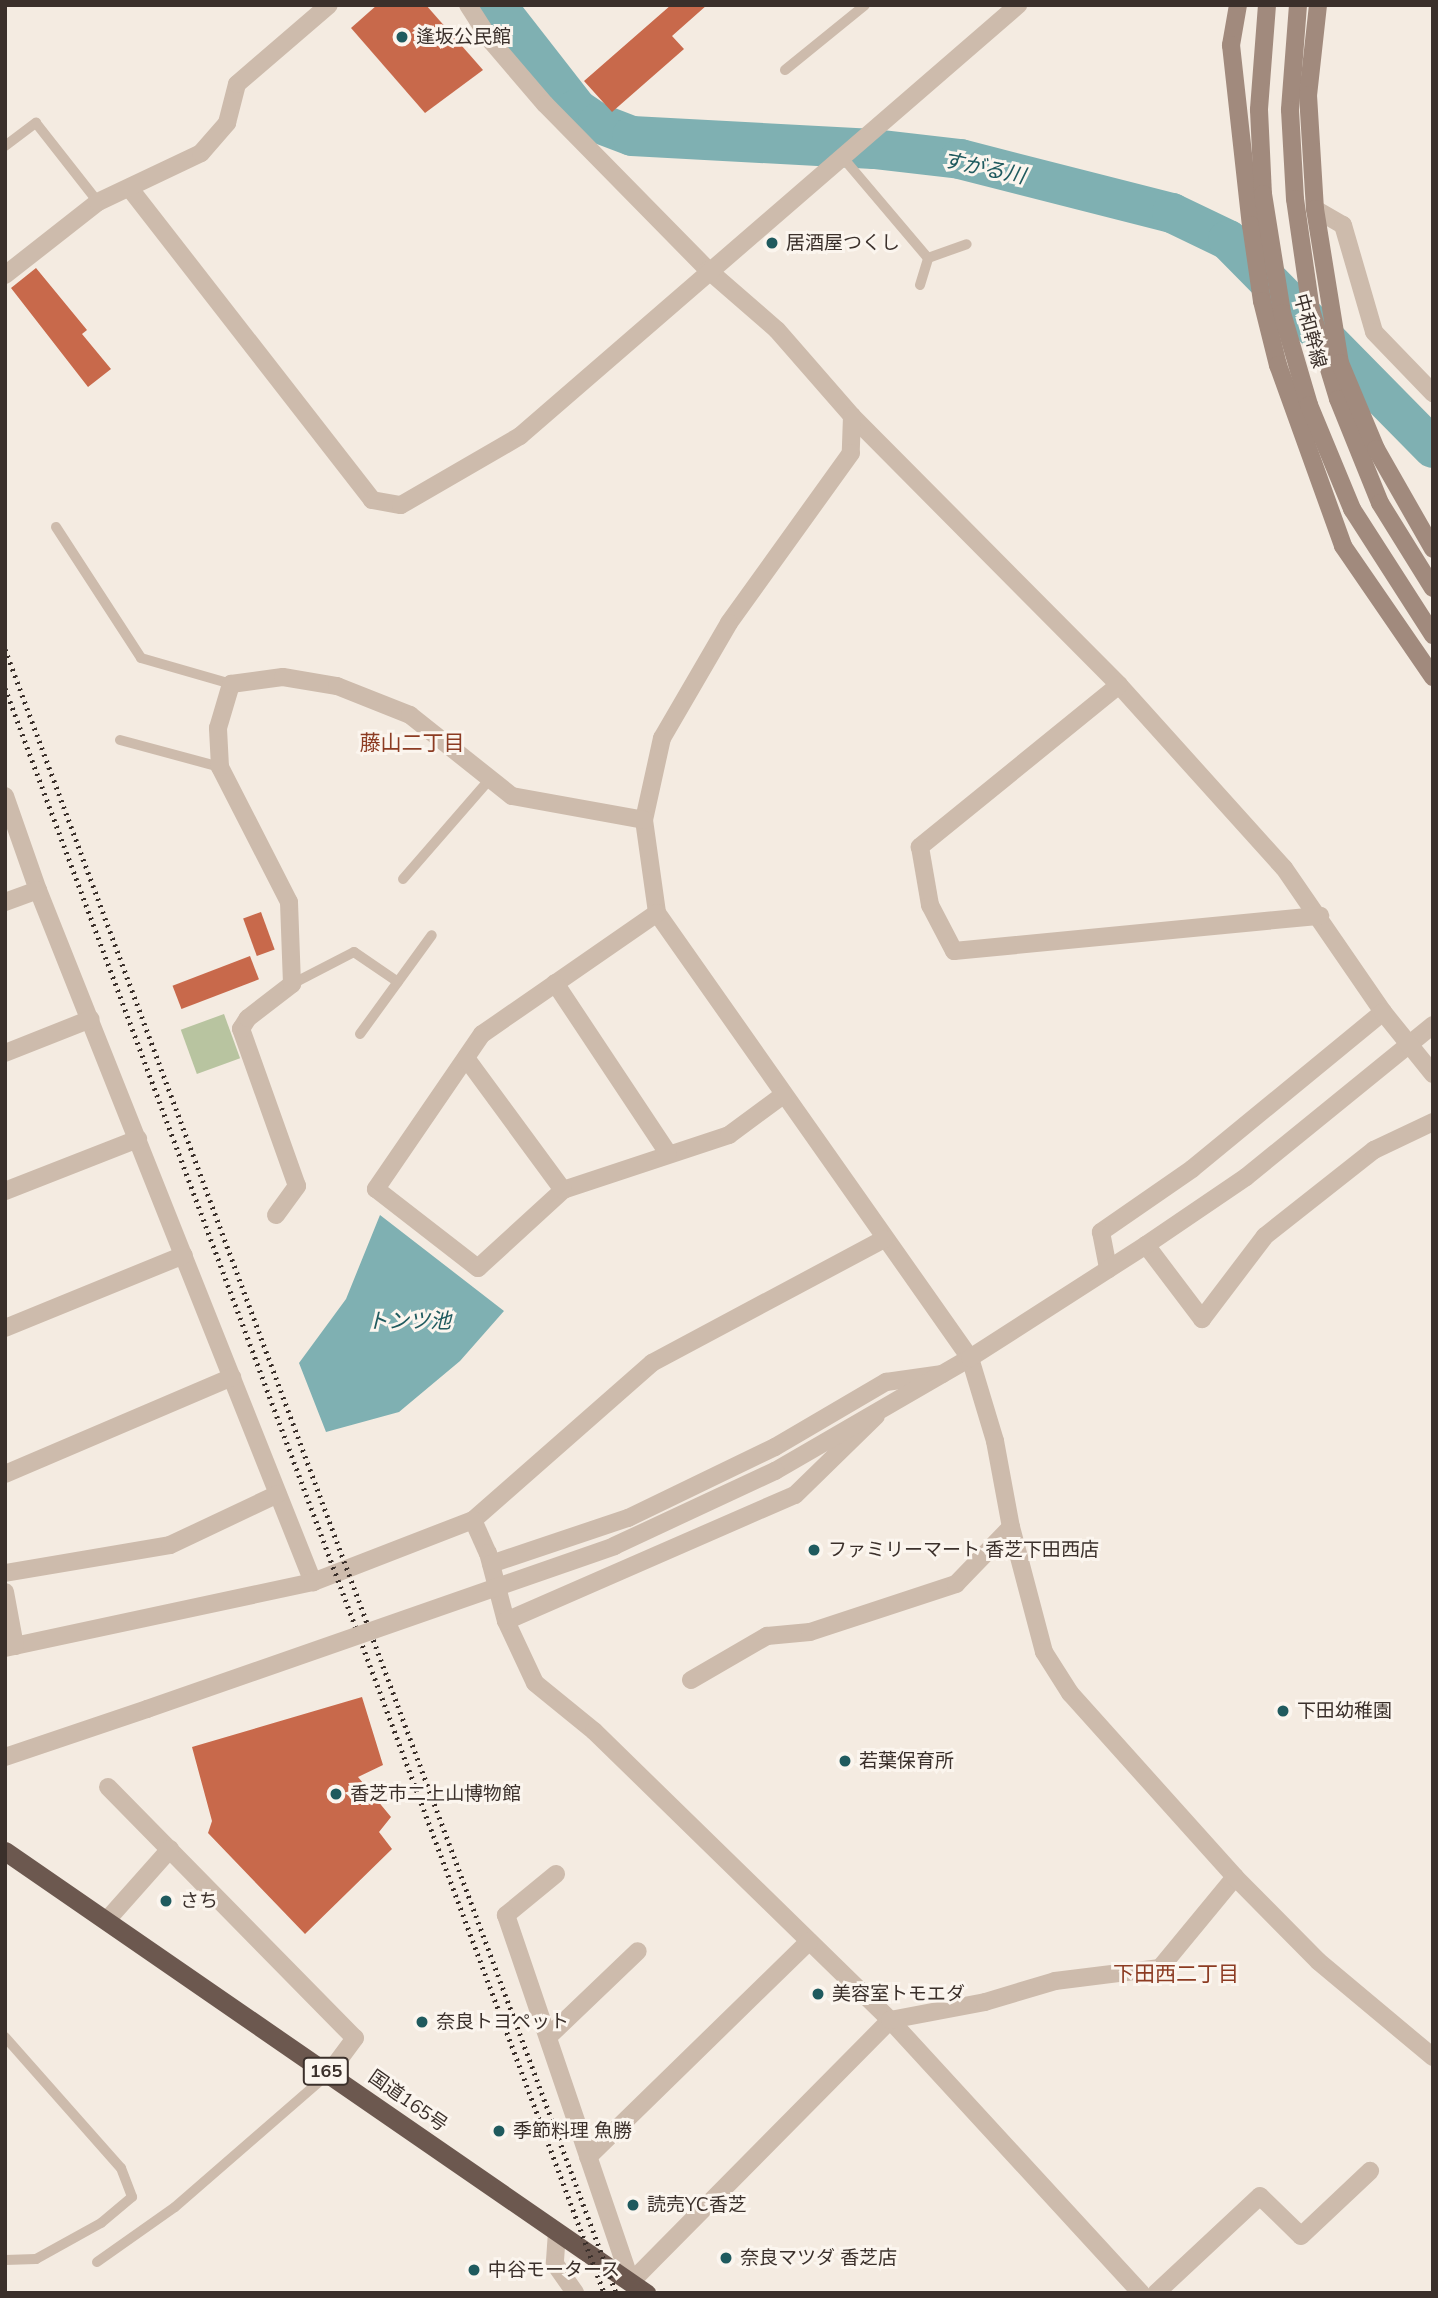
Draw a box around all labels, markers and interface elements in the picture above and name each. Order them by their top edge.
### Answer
place label: 逢坂公民館 [416,26,511,48]
marker: 逢坂公民館 [394,29,410,45]
water label: すがる川 [940,146,1028,188]
place label: 居酒屋つくし [786,232,900,254]
marker: 居酒屋つくし [764,235,780,251]
street label: 中和幹線 [1289,291,1331,371]
district label: 藤山二丁目 [360,729,464,755]
water label: トンツ池 [367,1307,451,1333]
place label: ファミリーマート 香芝下田西店 [828,1539,1099,1561]
marker: ファミリーマート 香芝下田西店 [806,1542,822,1558]
place label: 下田幼稚園 [1297,1700,1392,1722]
marker: 下田幼稚園 [1275,1703,1291,1719]
place label: 若葉保育所 [859,1750,954,1772]
marker: 若葉保育所 [837,1753,853,1769]
place label: 香芝市二上山博物館 [350,1783,521,1805]
marker: 香芝市二上山博物館 [328,1786,344,1802]
place label: さち [180,1890,218,1912]
marker: さち [158,1893,174,1909]
district label: 下田西二丁目 [1113,1960,1239,1986]
place label: 美容室トモエダ [832,1983,965,2005]
marker: 美容室トモエダ [810,1986,826,2002]
place label: 奈良トヨペット [436,2011,569,2033]
marker: 奈良トヨペット [414,2014,430,2030]
road number: 165 [302,2056,350,2085]
street label: 国道165号 [364,2066,452,2136]
place label: 季節料理 魚勝 [513,2120,632,2142]
marker: 季節料理 魚勝 [491,2123,507,2139]
place label: 読売YC香芝 [647,2194,747,2216]
marker: 読売YC香芝 [625,2197,641,2213]
place label: 奈良マツダ 香芝店 [740,2247,897,2269]
marker: 奈良マツダ 香芝店 [718,2250,734,2266]
place label: 中谷モータース [488,2259,621,2281]
marker: 中谷モータース [466,2262,482,2278]

